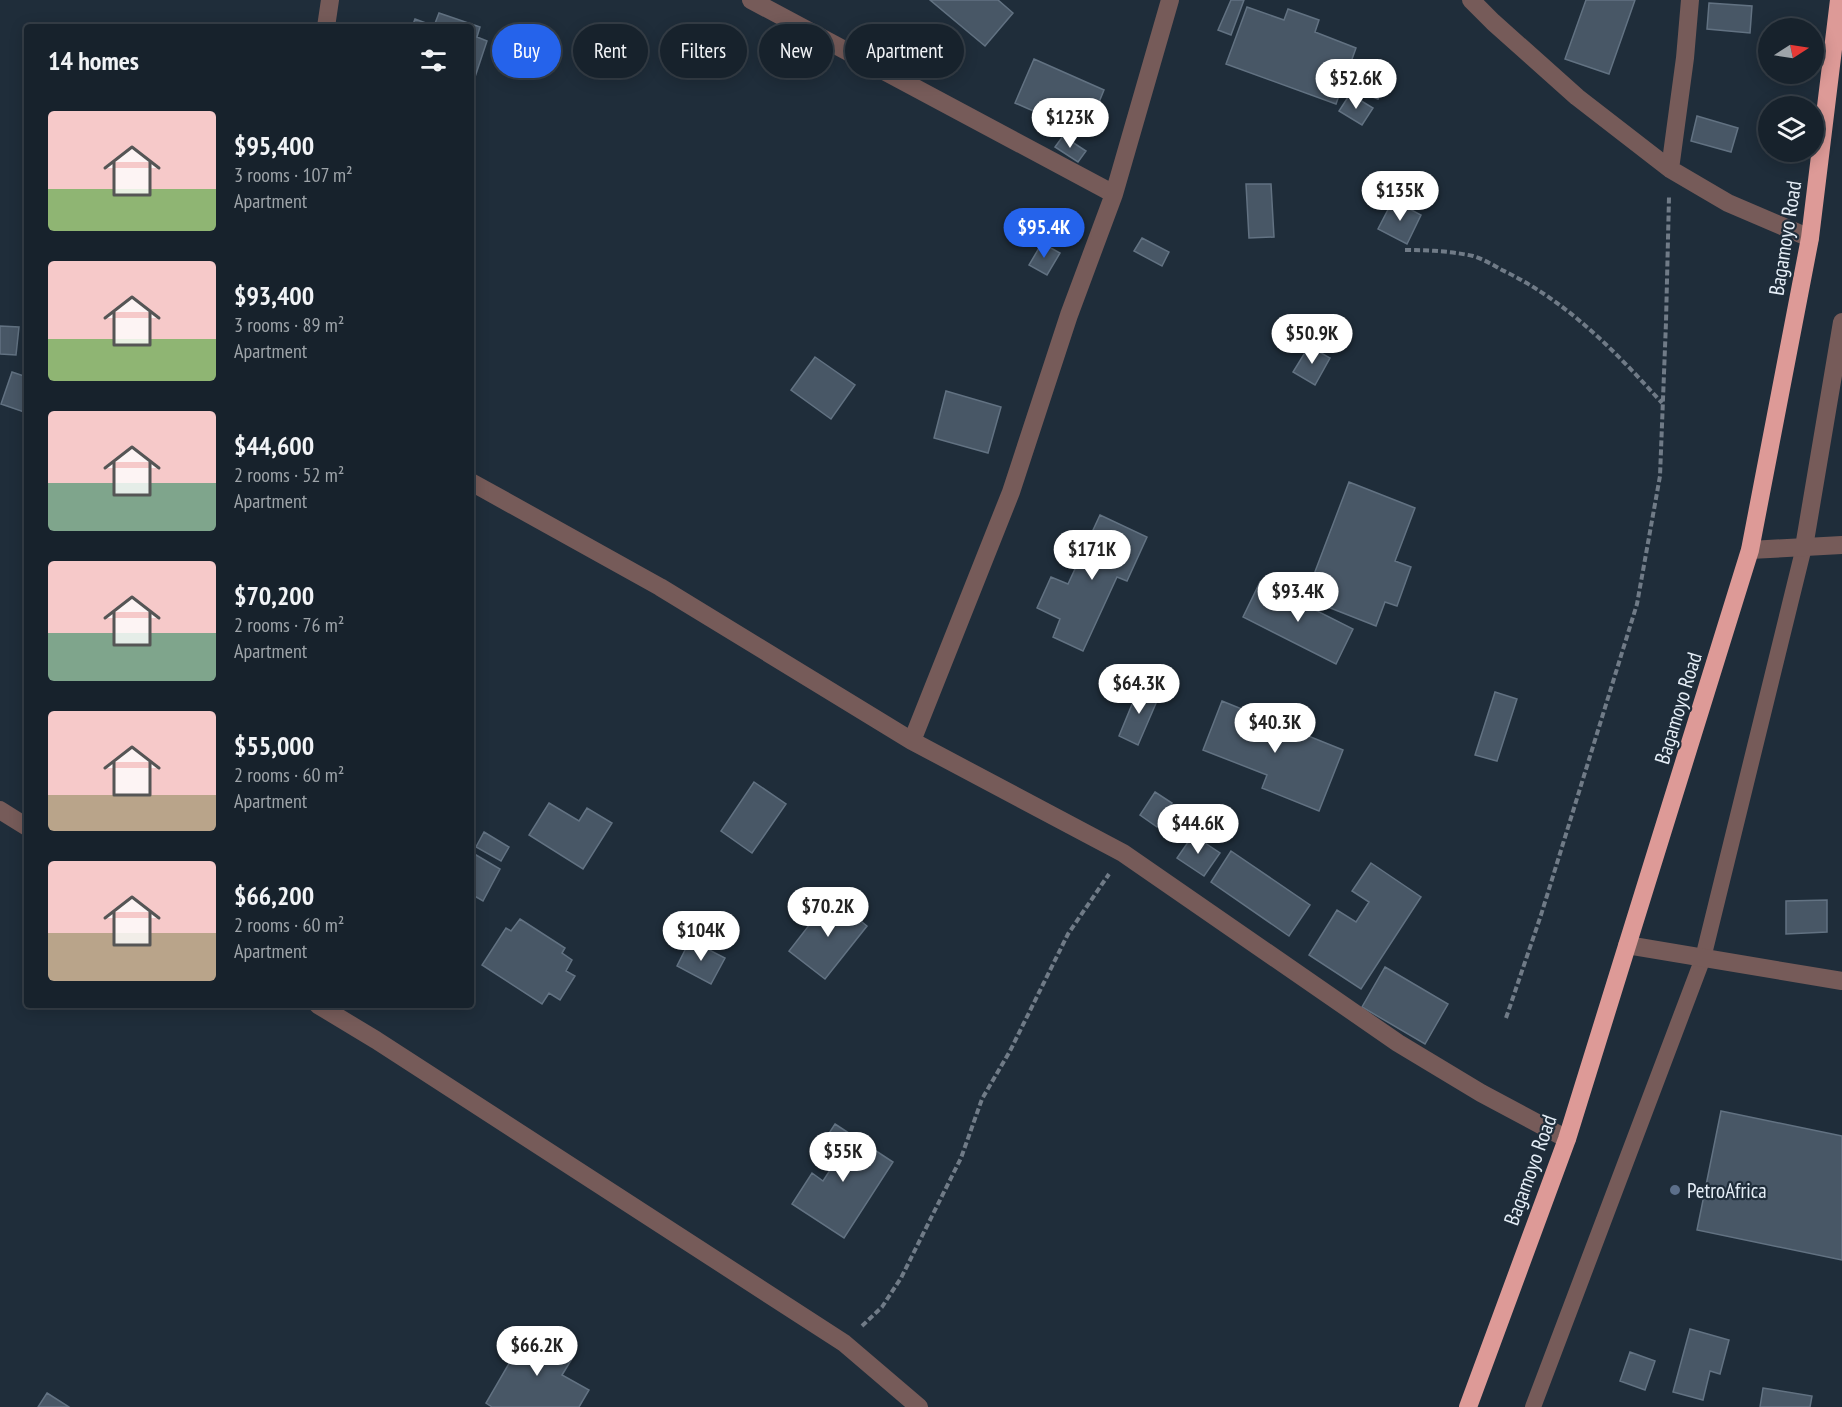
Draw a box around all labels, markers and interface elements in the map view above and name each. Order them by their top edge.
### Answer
north arrow [1758,18,1824,84]
map controls [1758,18,1824,162]
chip: Buy [492,24,561,78]
chip: Rent [573,24,648,78]
chip: Filters [660,24,747,78]
chip: New [759,24,833,78]
chip: Apartment [845,24,964,78]
text: 14 homes [48,44,139,77]
icon: filters [417,44,450,77]
pin: $52.6K [1307,59,1405,110]
text: $52.6K [1330,65,1382,91]
button: layers [1758,96,1824,162]
pin: $123K [1028,98,1112,149]
text: $123K [1046,104,1094,130]
text: $95,400 [234,129,314,162]
icon: home [96,135,168,207]
text: 3 rooms · 107 m² [234,162,353,188]
pin: $135K [1358,171,1442,222]
text: $135K [1376,177,1424,203]
street label: Bagamoyo Road [1763,179,1807,297]
text: Apartment [234,188,307,214]
pin: $95.4K [995,208,1093,259]
text: $95.4K [1018,214,1070,240]
text: $93,400 [234,279,314,312]
icon: home [96,285,168,357]
text: 3 rooms · 89 m² [234,312,344,338]
pin: $50.9K [1263,314,1361,365]
text: $50.9K [1286,320,1338,346]
text: Apartment [234,338,307,364]
text: $44,600 [234,429,314,462]
icon: home [96,435,168,507]
text: 2 rooms · 52 m² [234,462,344,488]
text: Apartment [234,488,307,514]
pin: $171K [1050,530,1134,581]
text: $171K [1068,536,1116,562]
pin: $93.4K [1249,572,1347,623]
text: $93.4K [1272,578,1324,604]
text: $70,200 [234,579,314,612]
icon: home [96,585,168,657]
text: 2 rooms · 76 m² [234,612,344,638]
text: Apartment [234,638,307,664]
street label: Bagamoyo Road [1648,649,1708,767]
pin: $64.3K [1090,664,1188,715]
text: $64.3K [1113,670,1165,696]
pin: $40.3K [1226,703,1324,754]
text: $40.3K [1249,709,1301,735]
text: $55,000 [234,729,314,762]
icon: home [96,735,168,807]
text: 2 rooms · 60 m² [234,762,344,788]
text: Apartment [234,788,307,814]
pin: $44.6K [1149,804,1247,855]
text: $44.6K [1172,810,1224,836]
text: $66,200 [234,879,314,912]
icon: home [96,885,168,957]
pin: $70.2K [779,887,877,938]
text: $70.2K [802,893,854,919]
pin: $104K [659,911,743,962]
text: 2 rooms · 60 m² [234,912,344,938]
text: $104K [677,917,725,943]
text: Apartment [234,938,307,964]
street label: Bagamoyo Road [1498,1111,1562,1229]
pin: $55K [807,1132,879,1183]
text: $55K [823,1138,863,1164]
place label: PetroAfrica [1687,1177,1767,1204]
marker: PetroAfrica [1668,1183,1682,1197]
pin: $66.2K [488,1326,586,1377]
text: $66.2K [511,1332,563,1358]

